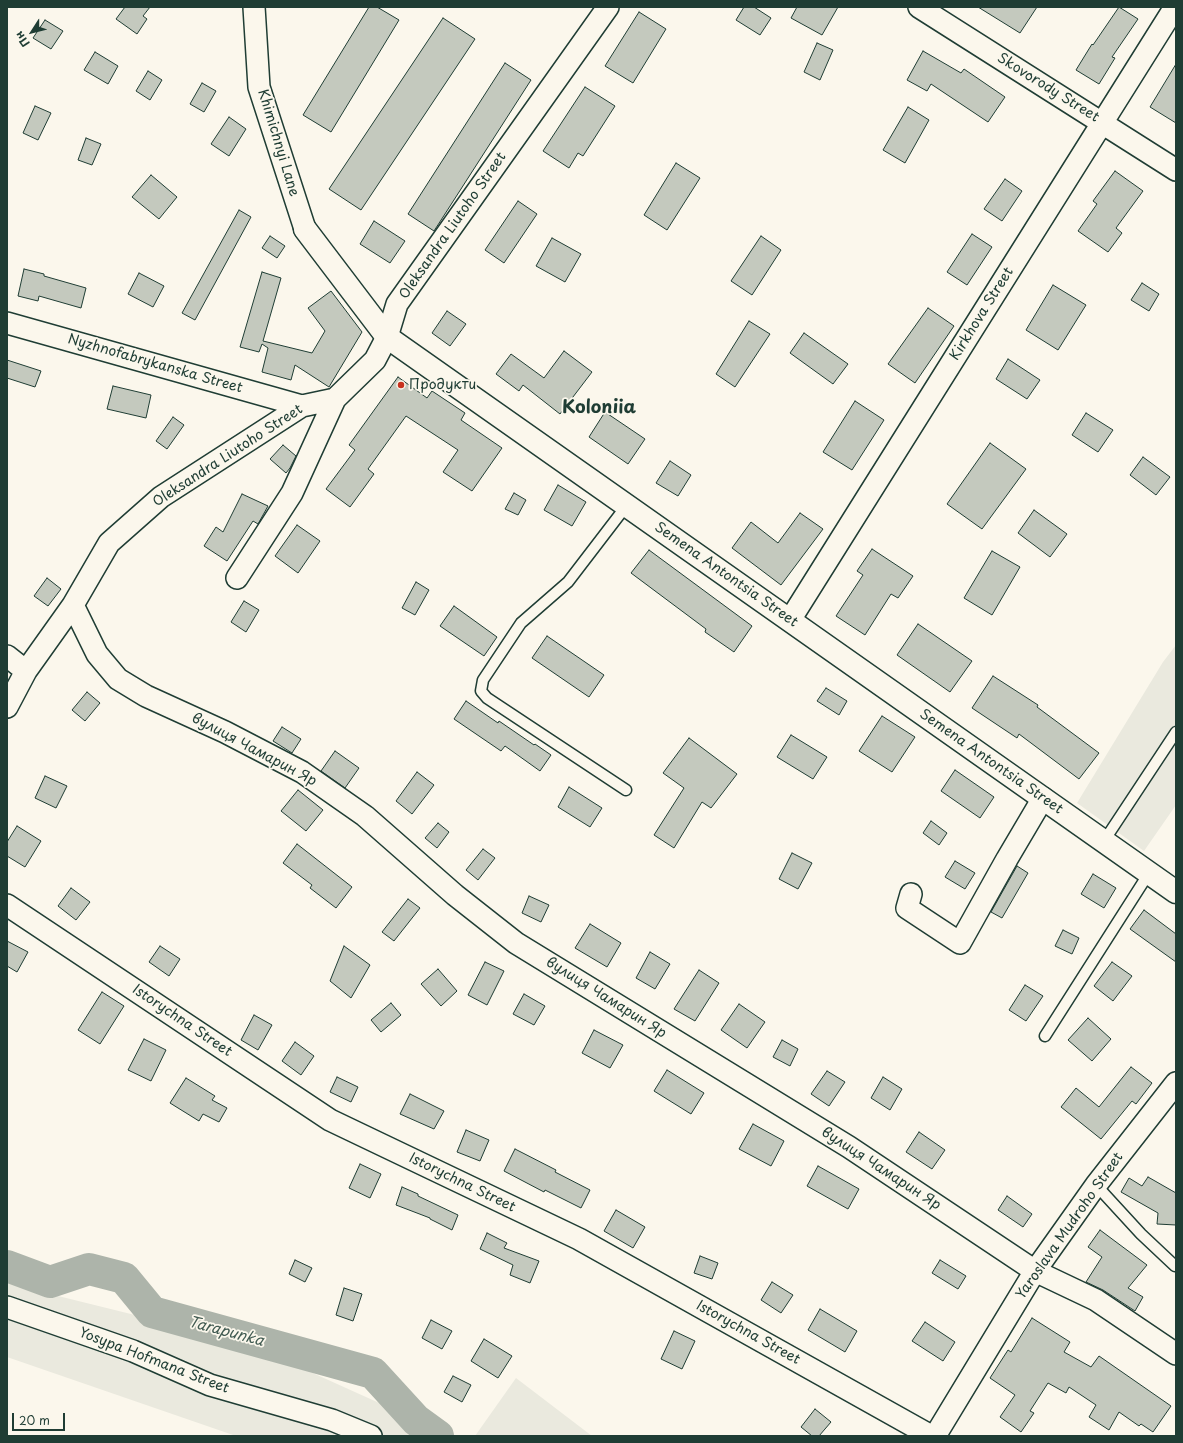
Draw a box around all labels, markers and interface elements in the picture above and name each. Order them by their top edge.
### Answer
north arrow [12,12,52,52]
text: Пн [10,28,33,51]
street label: Skovorody Street [994,50,1102,126]
street label: Khimichnyi Lane [254,87,302,199]
street label: Oleksandra Liutoho Street [396,149,510,303]
street label: Kirkhova Street [947,264,1017,364]
street label: Nyzhnofabrykanska Street [66,331,244,397]
place label: Продукти [409,377,476,393]
marker: Продукти [396,380,406,390]
district label: Koloniia [562,397,636,419]
street label: Oleksandra Liutoho Street [150,401,306,511]
street label: Semena Antontsia Street [651,519,801,631]
street label: Semena Antontsia Street [916,706,1066,818]
street label: вулиця Чамарин Яр [189,710,319,790]
street label: вулиця Чамарин Яр [543,954,669,1042]
street label: Istorychna Street [129,981,235,1061]
street label: вулиця Чамарин Яр [818,1124,944,1214]
street label: Yaroslava Mudroho Street [1013,1149,1127,1303]
street label: Istorychna Street [406,1150,518,1216]
street label: Istorychna Street [693,1297,803,1369]
water label: Tarapunka [186,1313,266,1351]
street label: Yosypa Hofmana Street [77,1325,231,1397]
scale bar [14,1405,67,1431]
text: 20 m [19,1411,50,1429]

